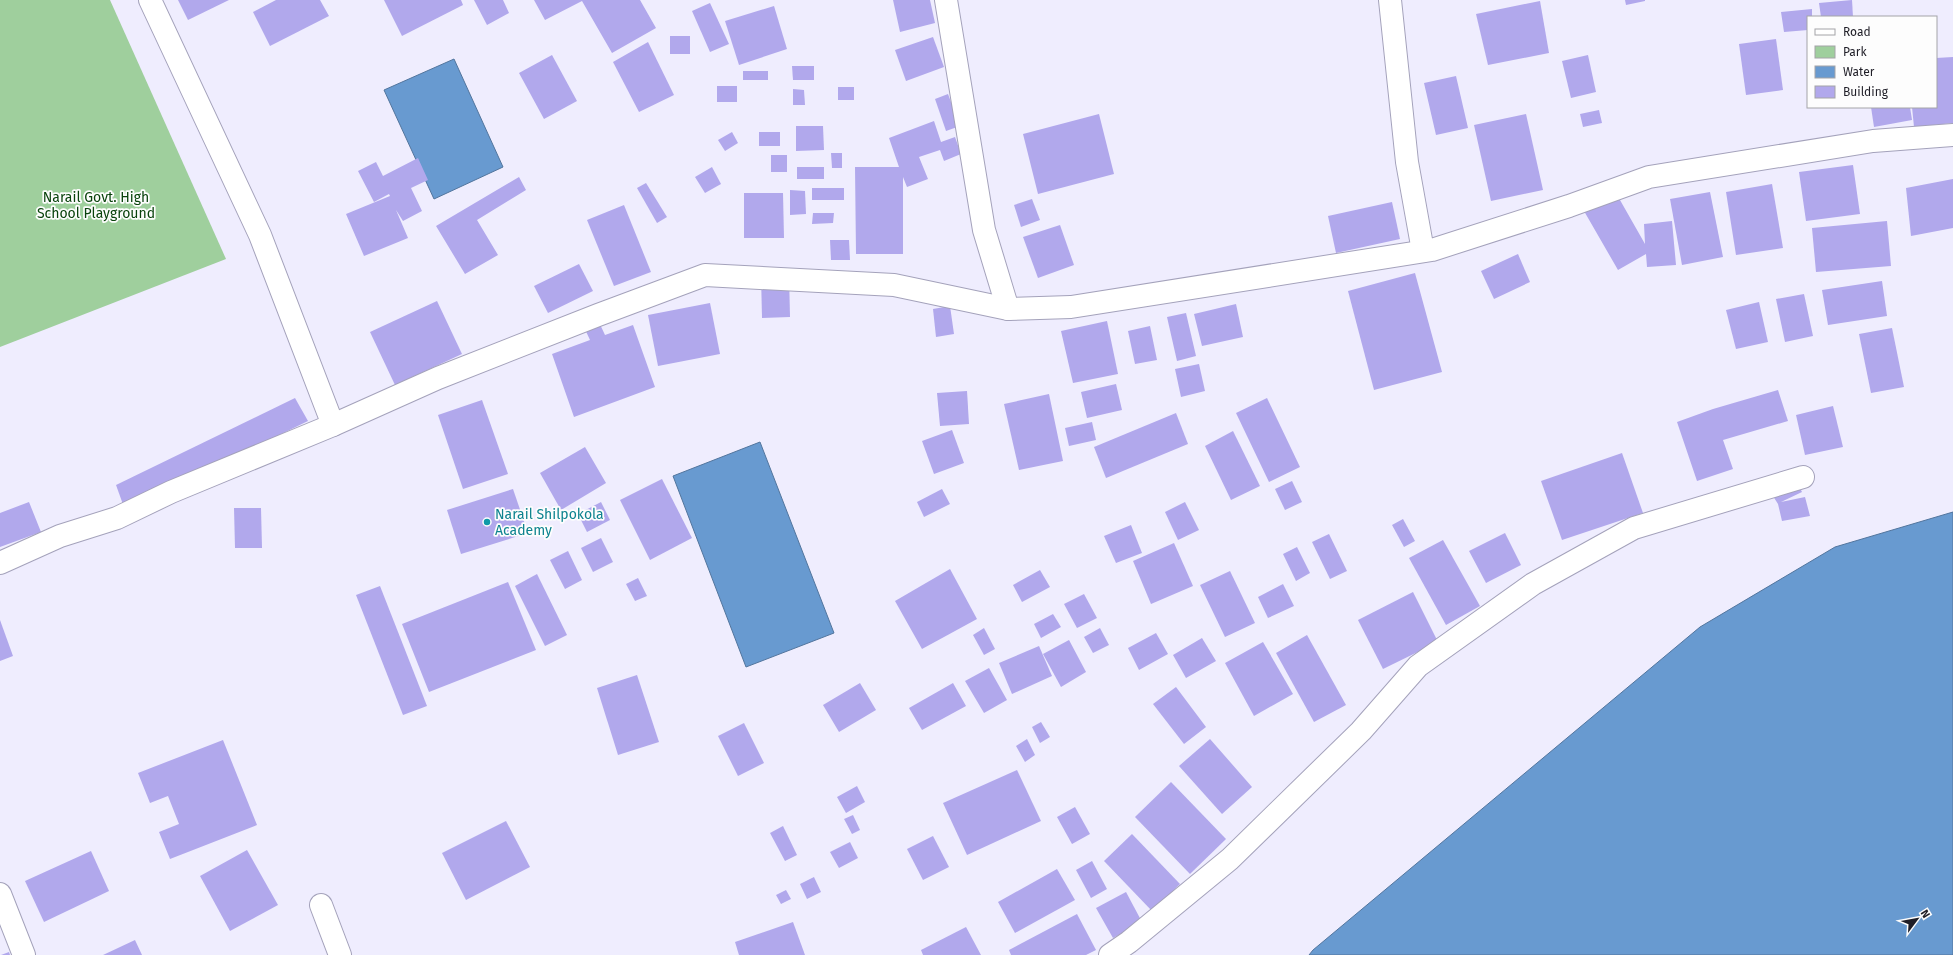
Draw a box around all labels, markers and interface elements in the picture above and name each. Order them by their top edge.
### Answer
legend [1807,16,1937,108]
text: Road [1843,25,1871,39]
text: Park [1843,45,1867,59]
text: Water [1843,65,1875,79]
text: Building [1843,85,1889,99]
park label: Narail Govt. High School Playground [37,189,155,222]
place label: Narail Shilpokola Academy [495,506,604,539]
marker: Narail Shilpokola Academy [482,517,492,527]
north arrow [1897,899,1937,939]
text: N [1918,907,1933,921]

